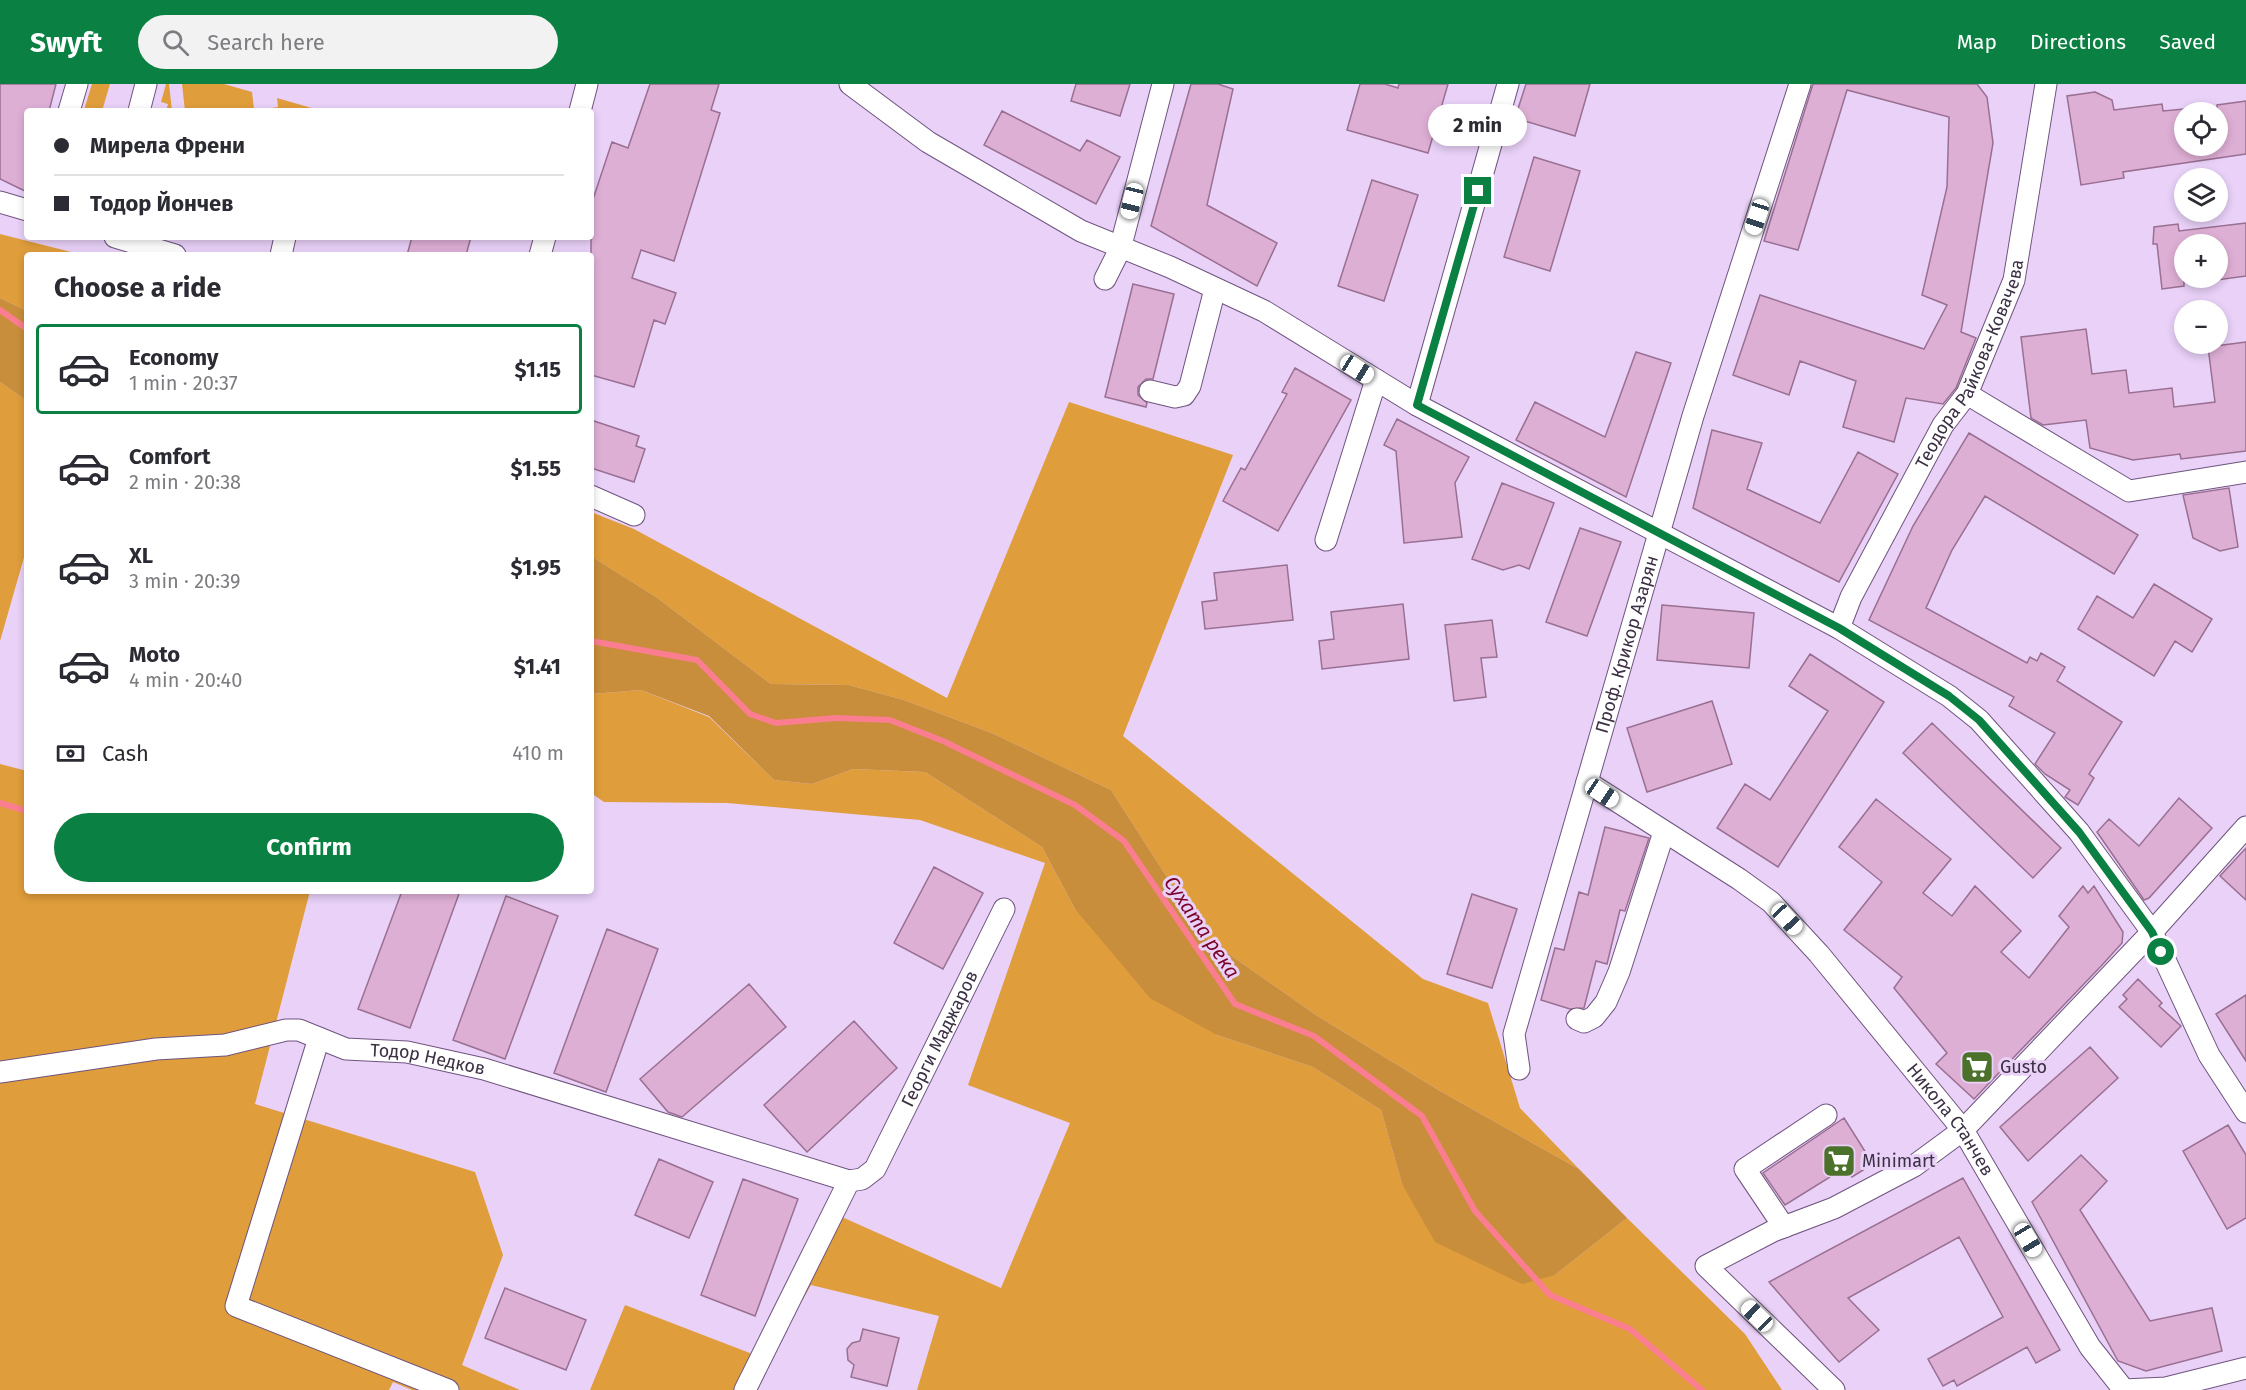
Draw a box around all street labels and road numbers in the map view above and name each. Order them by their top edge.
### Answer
street label: Теодора Райкова-Ковачева [1911,258,2028,472]
street label: Проф. Крикор Азарян [1591,553,1663,736]
street label: Георги Маджаров [897,967,983,1111]
street label: Тодор Недков [370,1039,487,1080]
street label: Никола Станчев [1902,1059,1998,1180]

